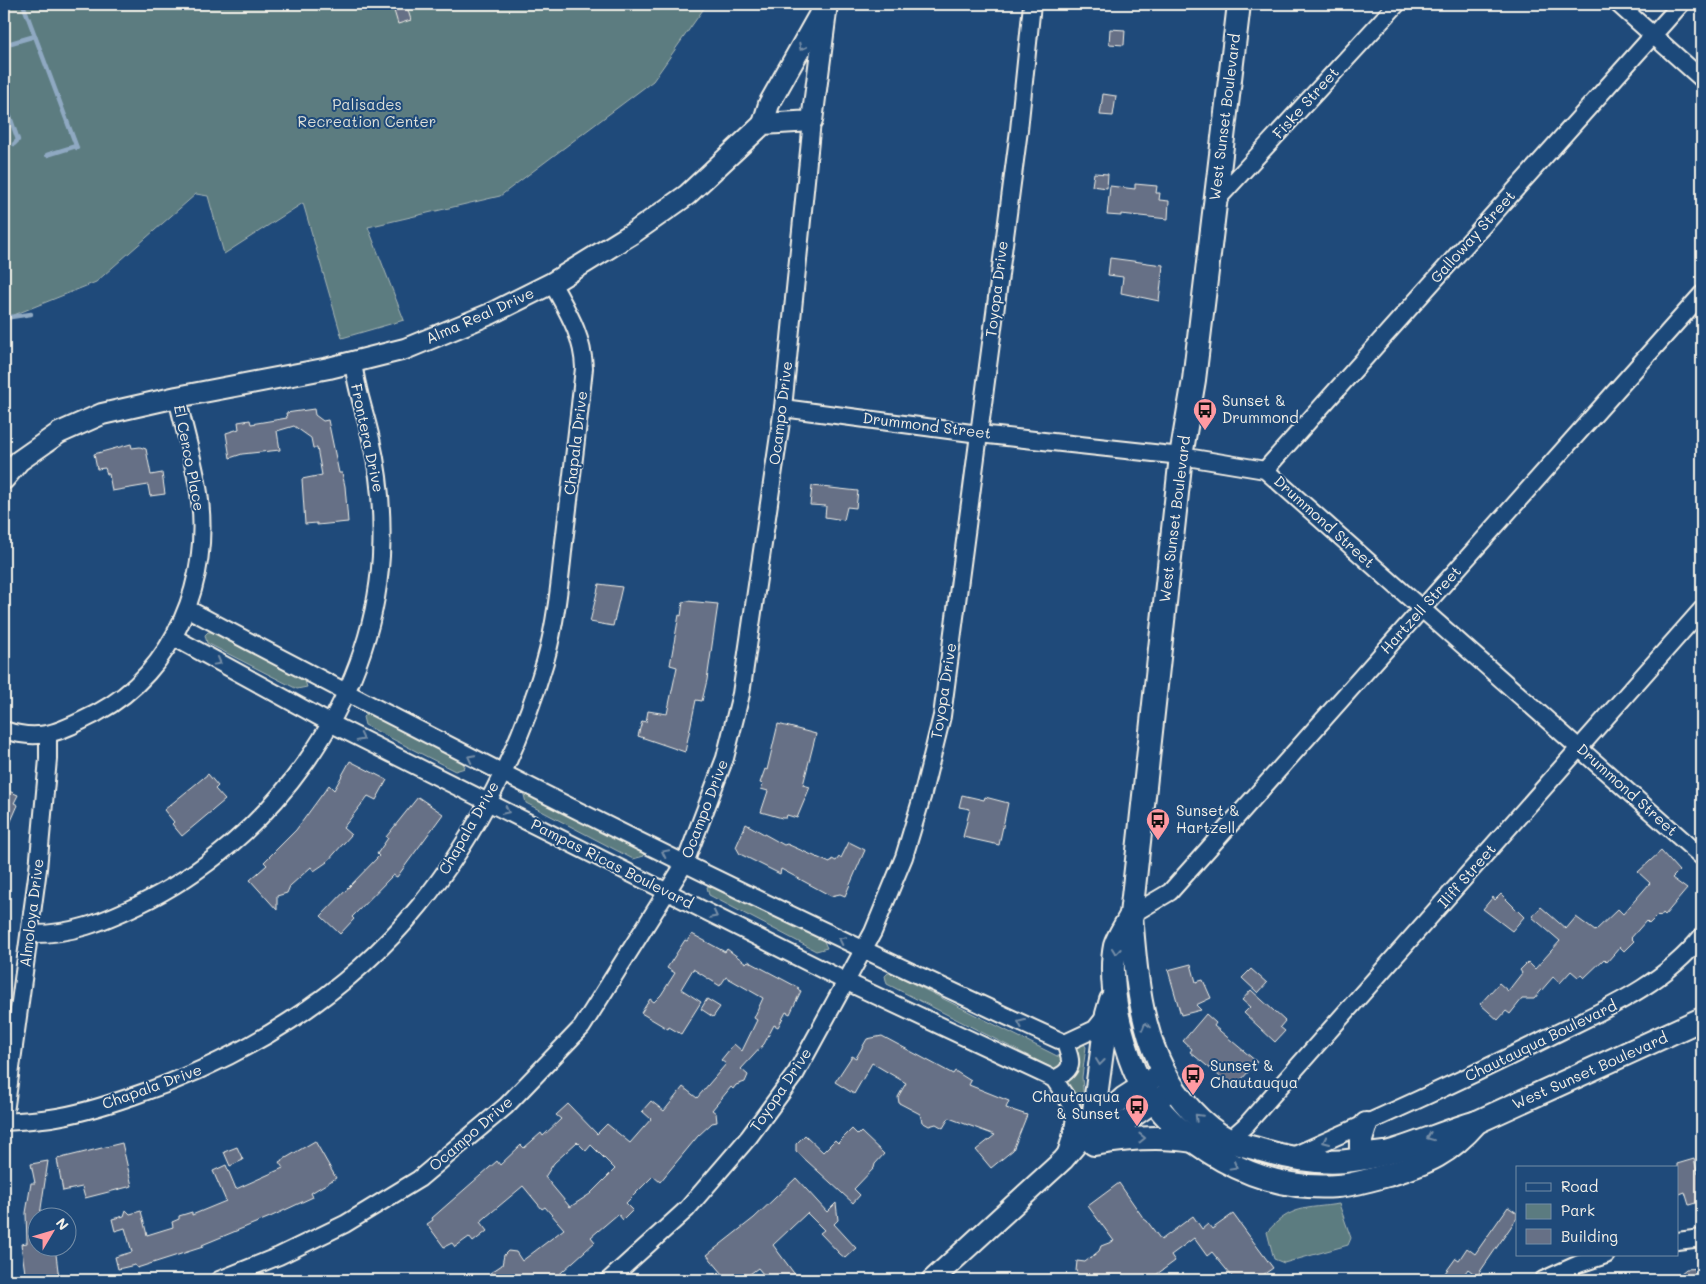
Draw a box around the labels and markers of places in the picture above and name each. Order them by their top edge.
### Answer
place label: Sunset & Drummond [1222,390,1299,427]
bus stop icon: Sunset & Drummond [1192,397,1218,431]
place label: Sunset & Hartzell [1176,800,1240,837]
bus stop icon: Sunset & Hartzell [1145,807,1171,841]
place label: Sunset & Chautauqua [1210,1055,1298,1092]
bus stop icon: Sunset & Chautauqua [1180,1062,1206,1096]
place label: Chautauqua & Sunset [1032,1086,1120,1123]
bus stop icon: Chautauqua & Sunset [1124,1093,1150,1127]

